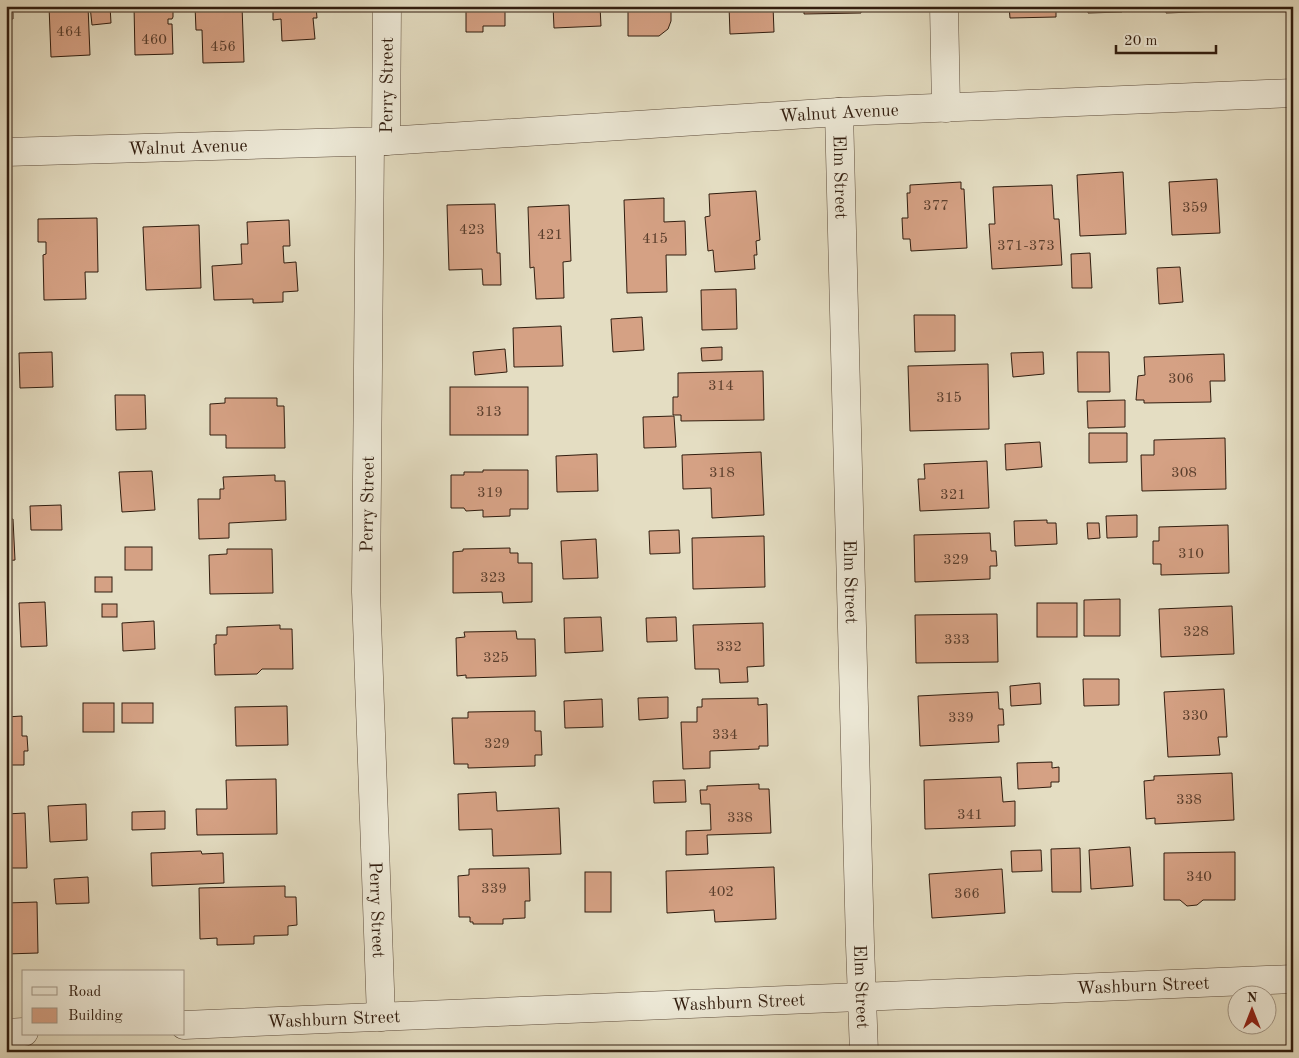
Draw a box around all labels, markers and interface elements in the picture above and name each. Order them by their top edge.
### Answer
scale bar [1116,22,1216,54]
house number: 464 [56,25,82,40]
house number: 460 [141,33,167,48]
text: 20 m [1124,34,1158,49]
street label: Perry Street [378,37,397,134]
house number: 456 [210,40,236,55]
street label: Walnut Avenue [779,102,899,126]
street label: Elm Street [830,135,850,219]
street label: Walnut Avenue [128,137,248,158]
house number: 377 [923,199,949,214]
house number: 359 [1182,201,1208,216]
house number: 423 [459,223,485,238]
house number: 421 [537,228,563,243]
house number: 415 [642,232,668,247]
house number: 371-373 [997,239,1055,254]
house number: 306 [1168,372,1194,387]
house number: 314 [708,379,734,394]
house number: 315 [936,391,962,406]
house number: 313 [476,405,502,420]
street label: Perry Street [358,456,378,552]
house number: 318 [709,466,735,481]
house number: 308 [1171,466,1197,481]
house number: 319 [477,486,503,501]
house number: 321 [940,488,966,503]
street label: Elm Street [840,539,860,624]
house number: 310 [1178,547,1204,562]
house number: 329 [943,553,969,568]
house number: 323 [480,571,506,586]
house number: 328 [1183,625,1209,640]
house number: 333 [944,633,970,648]
house number: 332 [716,640,742,655]
house number: 325 [483,651,509,666]
house number: 330 [1182,709,1208,724]
house number: 339 [948,711,974,726]
house number: 334 [712,728,738,743]
house number: 329 [484,737,510,752]
house number: 338 [1176,793,1202,808]
house number: 341 [957,808,983,823]
house number: 338 [727,811,753,826]
street label: Perry Street [366,861,387,958]
house number: 340 [1186,870,1212,885]
house number: 339 [481,882,507,897]
house number: 402 [708,885,734,900]
house number: 366 [954,887,980,902]
street label: Elm Street [850,944,871,1029]
legend [22,970,185,1036]
street label: Washburn Street [1076,974,1210,998]
text: Road [68,985,102,1000]
north arrow [1226,986,1276,1036]
street label: Washburn Street [672,991,805,1015]
text: N [1247,991,1258,1005]
street label: Washburn Street [267,1008,401,1032]
text: Building [68,1009,123,1024]

